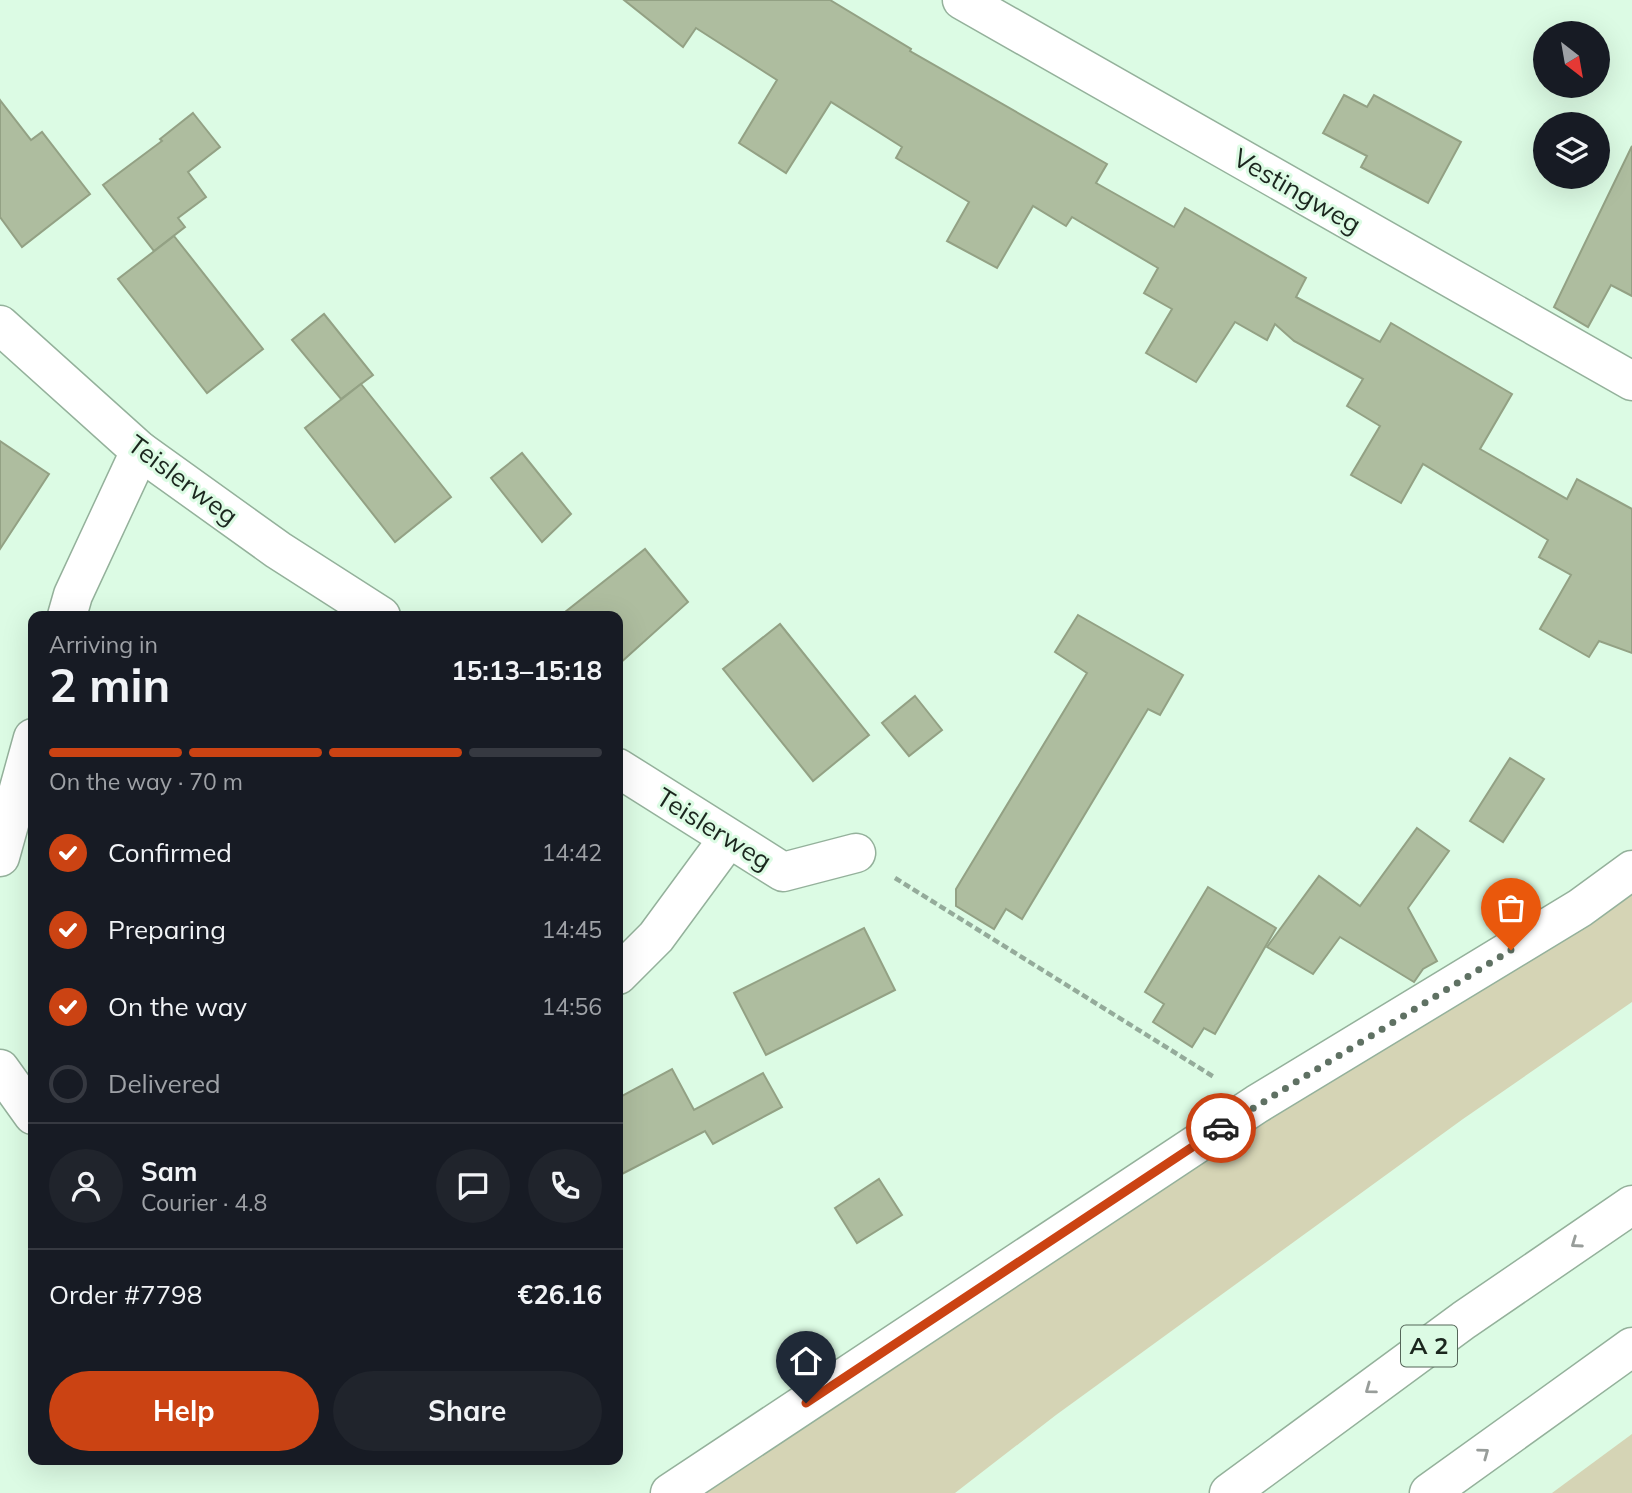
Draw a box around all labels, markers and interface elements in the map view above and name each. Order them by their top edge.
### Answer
north arrow [1533,21,1610,98]
map controls [1533,21,1610,189]
button: layers [1533,112,1610,189]
street label: Vestingweg [1228,141,1367,240]
street label: Teislerweg [122,427,245,532]
text: Arriving in [49,630,158,659]
text: 15:13–15:18 [451,654,602,687]
text: 2 min [49,656,170,714]
text: On the way · 70 m [49,767,243,796]
street label: Teislerweg [651,780,778,877]
icon: check [49,834,87,872]
text: Confirmed [108,836,232,869]
text: 14:42 [542,838,602,867]
pin [1481,878,1541,950]
icon: bag [1492,889,1530,927]
icon: check [49,911,87,949]
text: Preparing [108,913,226,946]
text: 14:45 [542,915,602,944]
icon: check [49,988,87,1026]
text: On the way [108,990,247,1023]
text: 14:56 [542,992,602,1021]
text: Delivered [108,1067,221,1100]
courier [1186,1093,1256,1163]
icon: car [1202,1109,1240,1147]
button: person [49,1149,123,1223]
button: chat [436,1149,510,1223]
button: phone [528,1149,602,1223]
text: Sam [141,1155,197,1188]
text: Courier · 4.8 [141,1188,267,1217]
one-way arrow [1571,1235,1584,1247]
text: Order #7798 [49,1278,202,1311]
text: €26.16 [518,1278,602,1311]
road number: A 2 [1401,1326,1457,1366]
pin [776,1331,836,1403]
icon: home [787,1342,825,1380]
button: Help [49,1371,319,1451]
button: Share [333,1371,602,1451]
one-way arrow [1366,1381,1378,1393]
one-way arrow [1476,1449,1489,1461]

